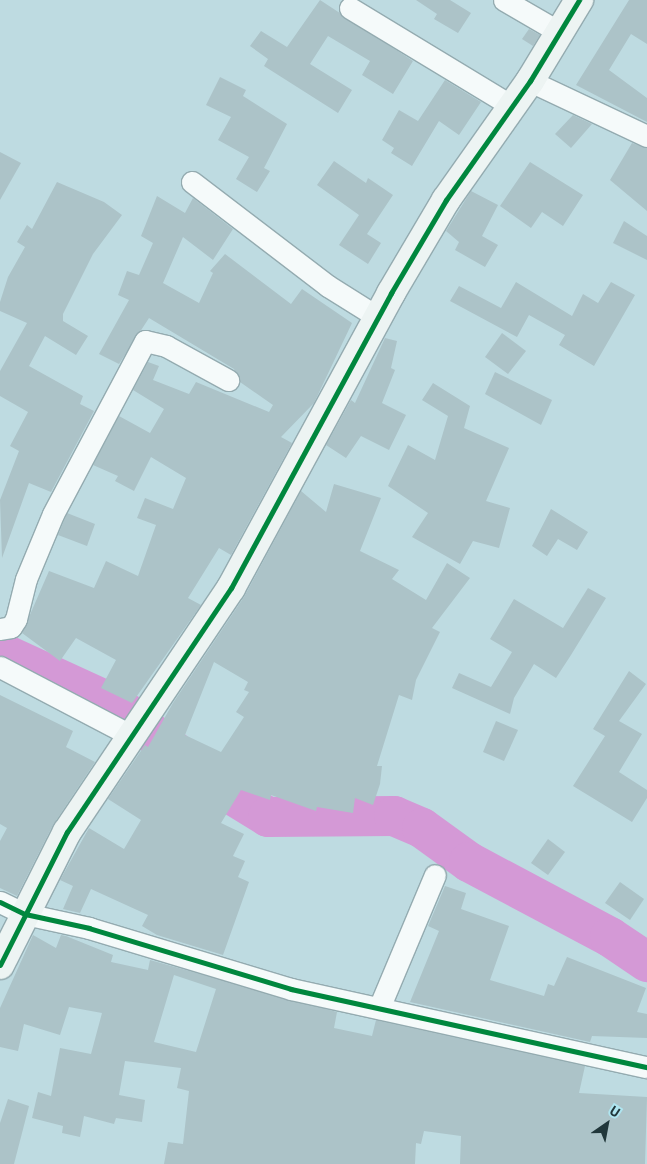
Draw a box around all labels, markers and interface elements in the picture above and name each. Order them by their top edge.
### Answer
north arrow [582,1099,632,1149]
text: U [606,1100,625,1122]

